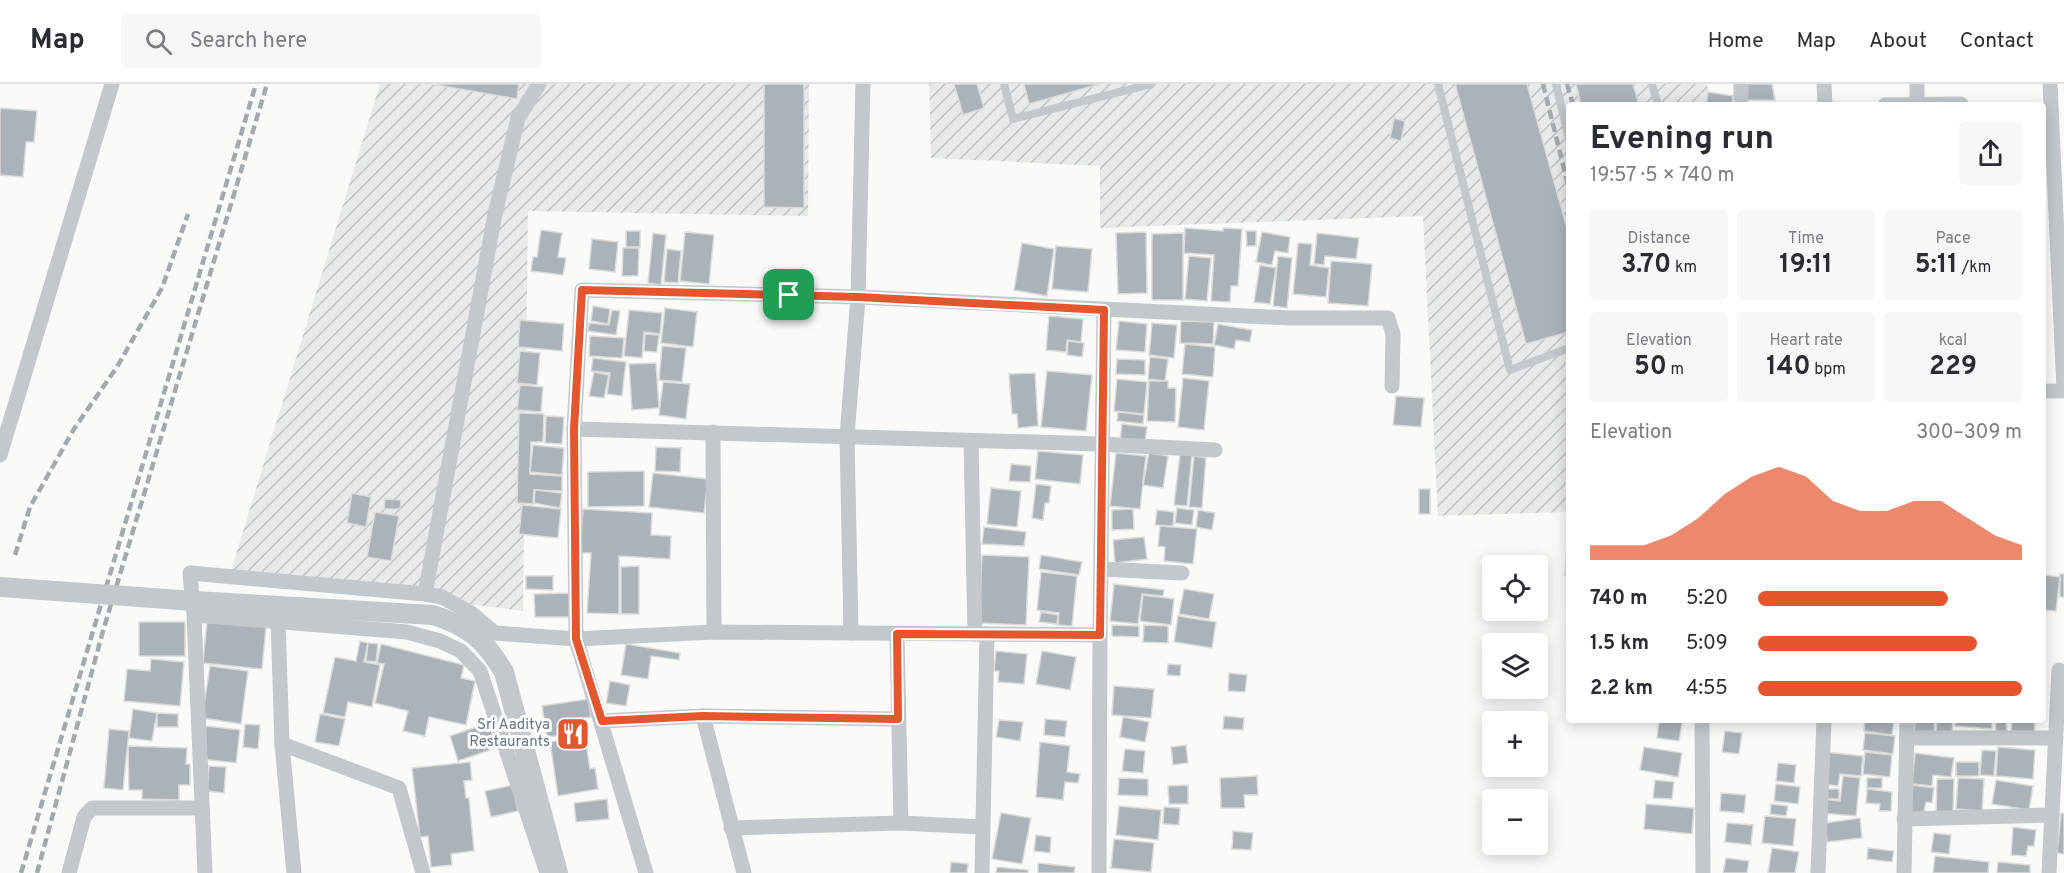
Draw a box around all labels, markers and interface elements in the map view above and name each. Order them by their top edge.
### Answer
search box [121,14,541,68]
text: Map [30,23,85,59]
icon: search [142,25,175,58]
text: Search here [190,28,307,55]
text: Home [1708,28,1764,55]
text: Map [1797,28,1836,55]
text: About [1869,28,1927,55]
text: Contact [1960,28,2034,55]
text: Evening run [1590,119,1774,161]
button: share [1959,122,2022,185]
text: 19:57 · 5 × 740 m [1590,163,1734,189]
text: Distance [1628,229,1690,249]
text: Time [1788,229,1824,249]
text: Pace [1935,229,1971,249]
text: 3.70 [1621,249,1671,282]
text: 19:11 [1779,249,1833,282]
text: 5:11 [1915,249,1958,282]
text: km [1671,258,1697,278]
text: /km [1958,258,1991,278]
pin [763,269,814,320]
icon: arrive [772,278,805,311]
text: Elevation [1626,331,1692,351]
text: Heart rate [1769,331,1843,351]
text: kcal [1939,331,1967,351]
text: 50 [1634,351,1667,384]
text: 140 [1766,351,1811,384]
text: 229 [1929,351,1977,384]
text: m [1667,360,1684,380]
text: bpm [1811,360,1846,380]
text: Elevation [1590,420,1672,446]
text: 300–309 m [1916,420,2022,446]
map controls [1482,555,1548,855]
button: locate [1482,555,1548,621]
text: 740 m [1590,586,1648,612]
text: 5:20 [1686,586,1728,612]
text: 1.5 km [1590,631,1649,657]
text: 5:09 [1686,631,1728,657]
button: layers [1482,633,1548,699]
text: 2.2 km [1590,676,1653,702]
text: 4:55 [1686,676,1728,702]
button: + [1482,711,1548,777]
place label: Sri Aaditya Restaurants [469,716,550,752]
restaurant icon: Sri Aaditya Restaurants [555,716,591,752]
button: − [1482,789,1548,855]

